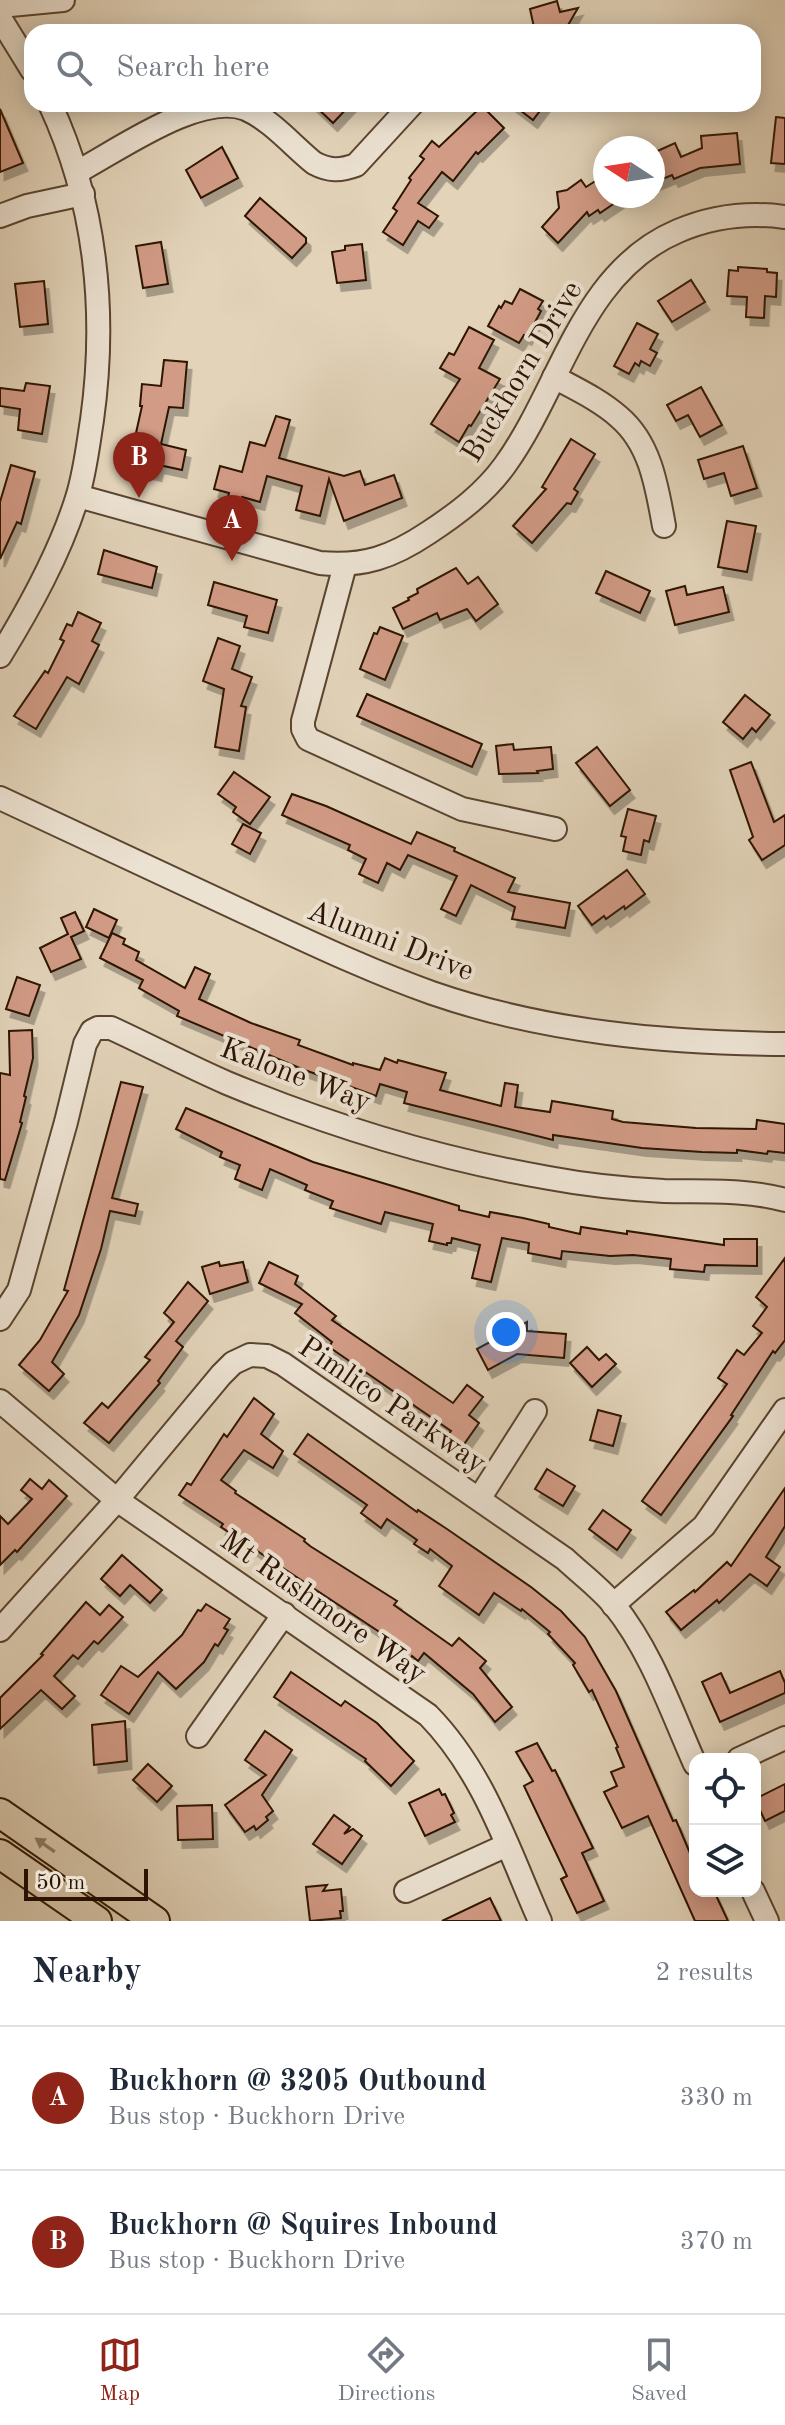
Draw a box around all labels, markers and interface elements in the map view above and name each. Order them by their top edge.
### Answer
search box [24,24,761,112]
icon: search [52,46,96,90]
text: Search here [116,53,270,83]
north arrow [593,136,665,208]
street label: Buckhorn Drive [457,276,589,468]
pin: B [113,432,165,498]
pin: A [206,495,258,561]
street label: Alumni Drive [303,896,478,987]
street label: Kalone Way [216,1033,375,1118]
your location [486,1312,526,1352]
street label: Pimlico Parkway [293,1332,491,1479]
street label: Mt Rushmore Way [214,1525,431,1690]
map controls [689,1753,761,1897]
button: locate [689,1753,761,1825]
button: layers [689,1825,761,1897]
one-way arrow [35,1838,56,1853]
scale bar [24,1865,148,1901]
text: 50 m [36,1872,85,1894]
text: Nearby [32,1956,142,1990]
text: 2 results [655,1960,753,1986]
text: Buckhorn @ 3205 Outbound [108,2067,487,2097]
text: A [48,2085,68,2111]
text: 330 m [680,2085,753,2111]
text: Bus stop · Buckhorn Drive [108,2104,405,2130]
text: Buckhorn @ Squires Inbound [108,2211,498,2241]
text: B [49,2229,67,2255]
text: 370 m [680,2229,753,2255]
text: Bus stop · Buckhorn Drive [108,2248,405,2274]
tab: Map [98,2333,142,2408]
tab: Directions [338,2333,435,2408]
tab: Saved [631,2333,687,2408]

